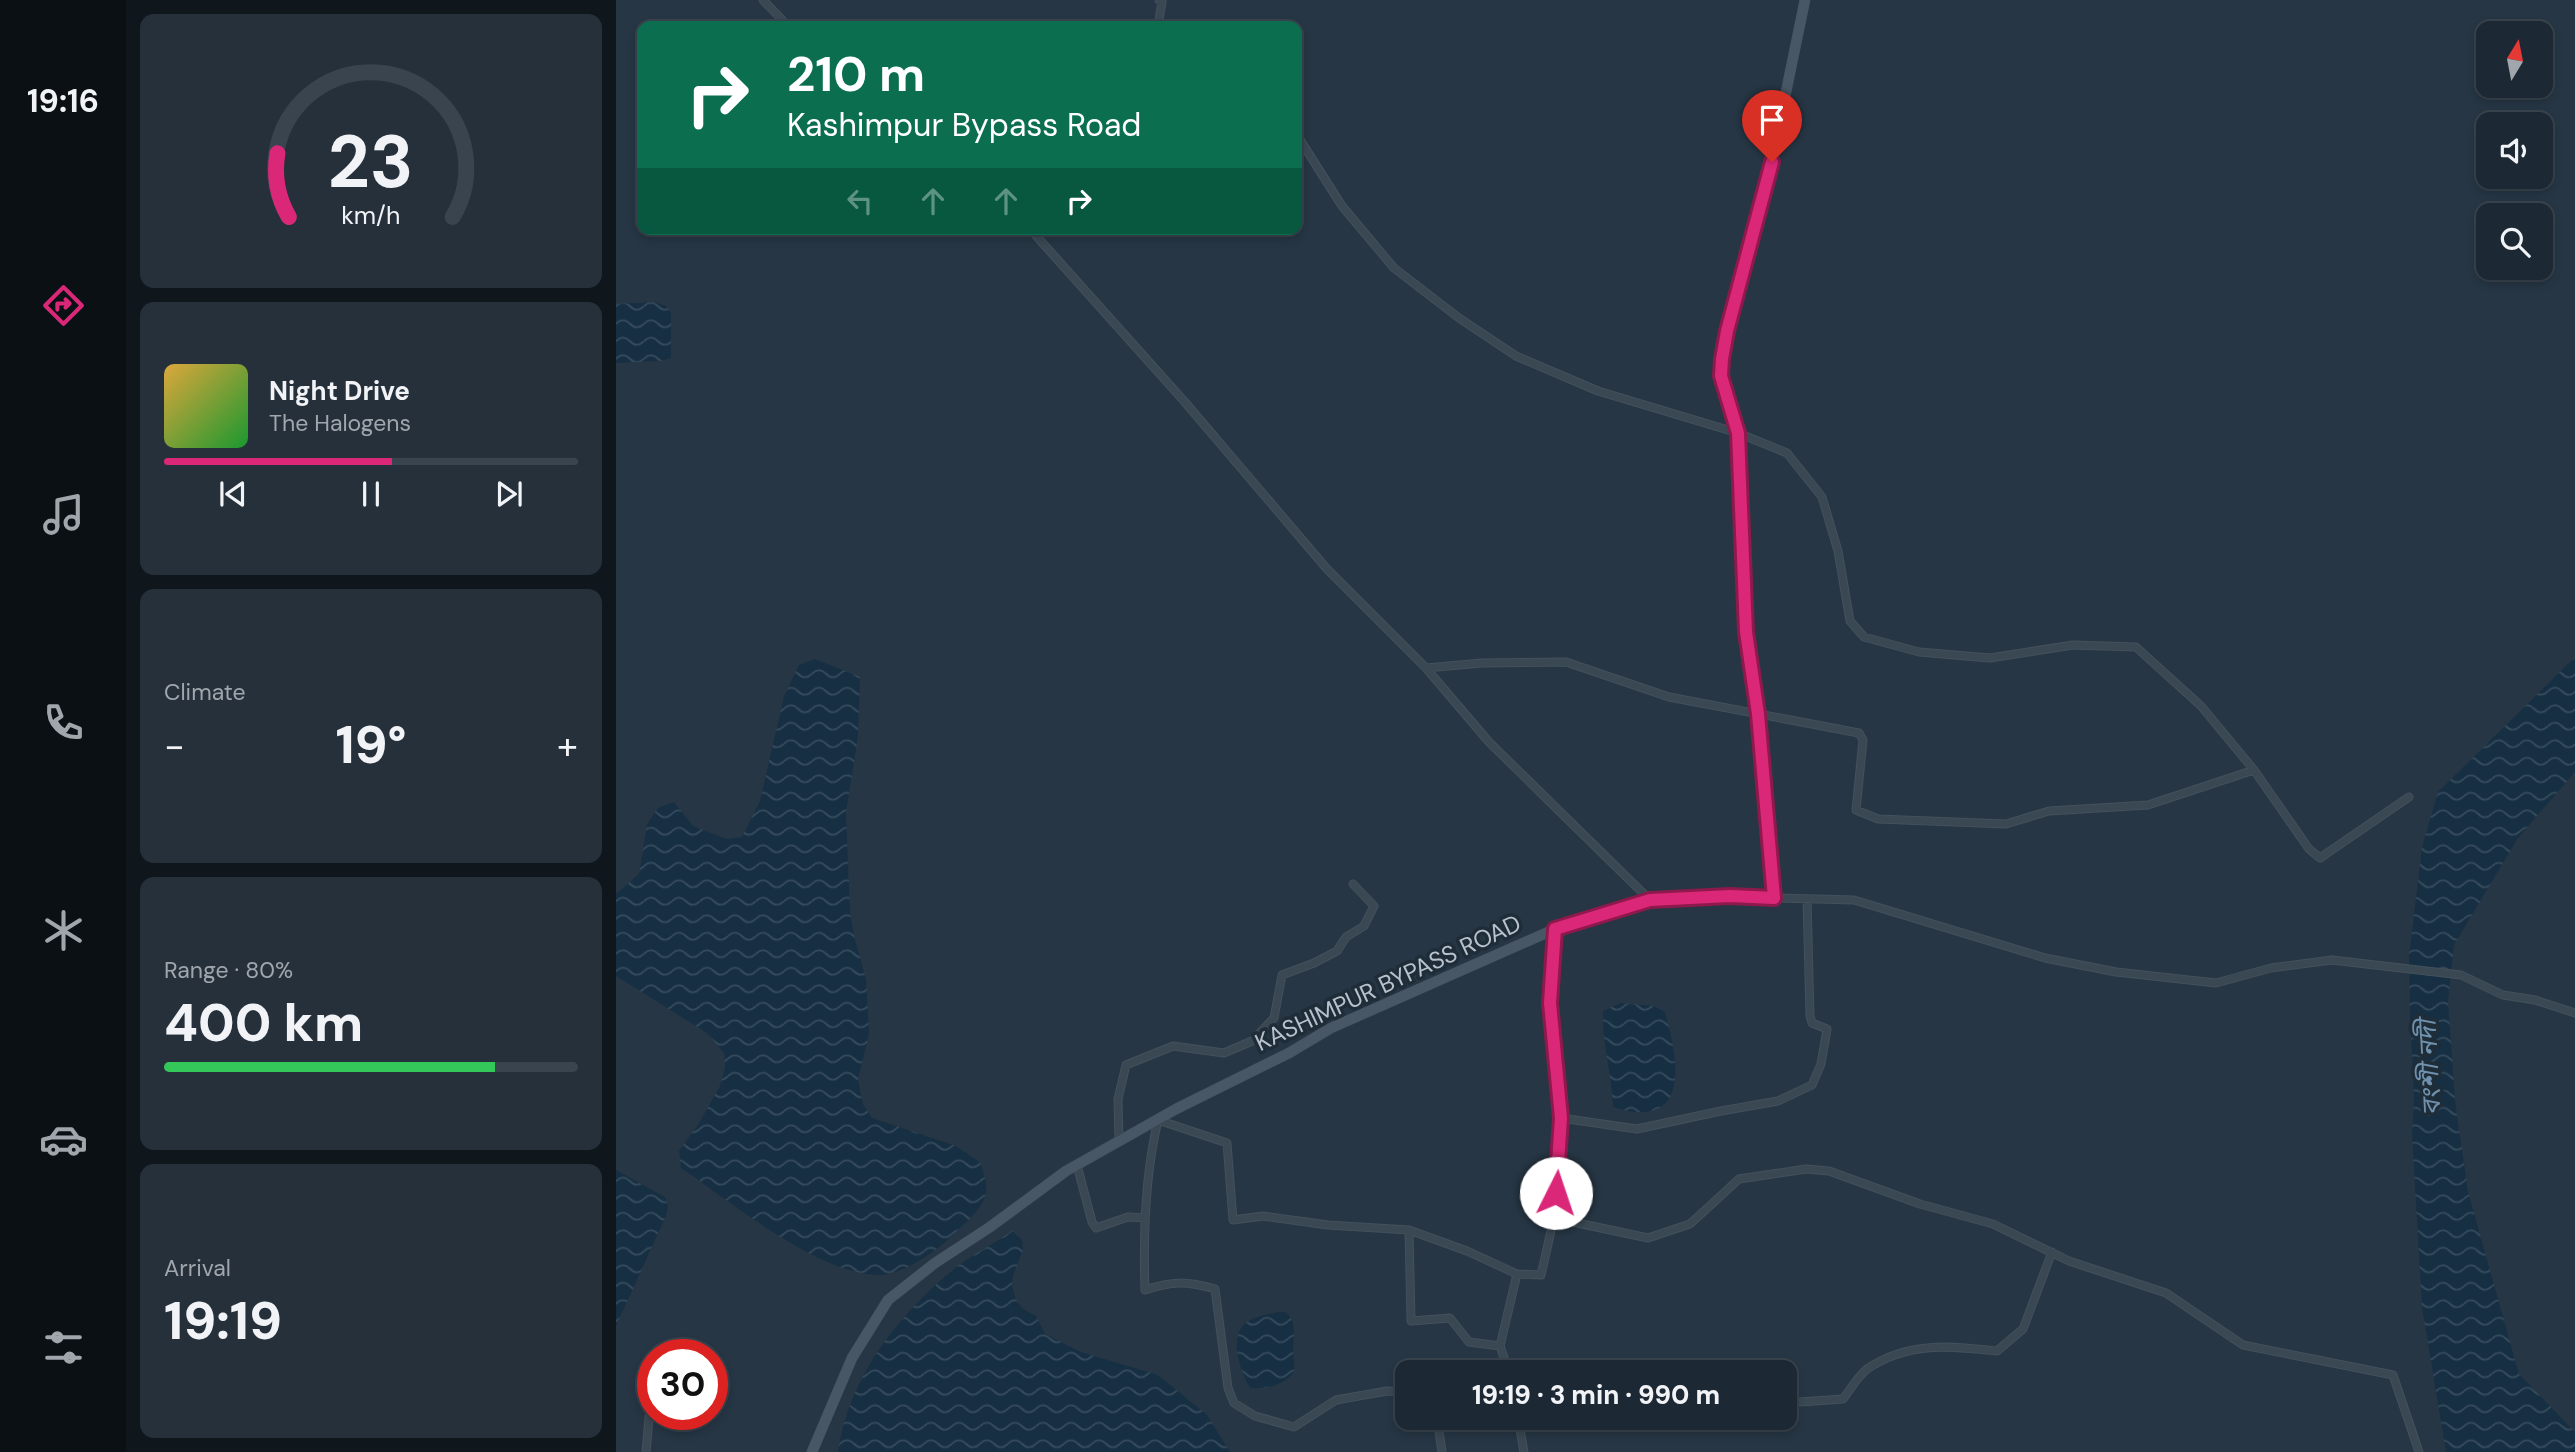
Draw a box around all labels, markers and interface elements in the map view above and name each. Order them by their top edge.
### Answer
north arrow [2476,21,2553,98]
map controls [2476,21,2553,280]
text: 210 m [787,42,925,106]
icon: right [672,49,763,140]
text: 19:16 [27,80,99,122]
pin [1742,90,1802,162]
icon: arrive [1753,101,1791,139]
text: Kashimpur Bypass Road [787,104,1141,146]
button: sound [2476,112,2553,189]
text: 23 [328,115,414,210]
icon: left [841,182,879,220]
icon: ahead [914,182,952,220]
icon: ahead [987,182,1025,220]
icon: right [1060,182,1098,220]
text: km/h [341,199,401,232]
button: search [2476,203,2553,280]
icon: directions [39,281,88,330]
text: Night Drive [269,374,410,408]
text: The Halogens [269,408,411,438]
icon: previous [214,475,252,513]
icon: pause [352,475,390,513]
icon: next [490,475,528,513]
icon: music [39,490,88,539]
text: Climate [164,677,246,707]
icon: phone [39,698,88,747]
text: 19° [335,711,407,779]
text: − [164,721,185,771]
text: + [557,721,578,771]
icon: climate [39,906,88,955]
street label: KASHIMPUR BYPASS ROAD [1250,907,1526,1058]
text: Range · 80% [164,955,293,985]
text: 400 km [164,989,363,1057]
water label: বংশী নদী [2409,1014,2448,1117]
icon: car [39,1115,88,1164]
position arrow [1519,1156,1593,1230]
text: Arrival [164,1253,231,1283]
text: 19:19 [164,1287,282,1355]
icon: filters [39,1323,88,1372]
speed limit sign: 30 [637,1339,728,1430]
text: 19:19 · 3 min · 990 m [1472,1378,1720,1412]

